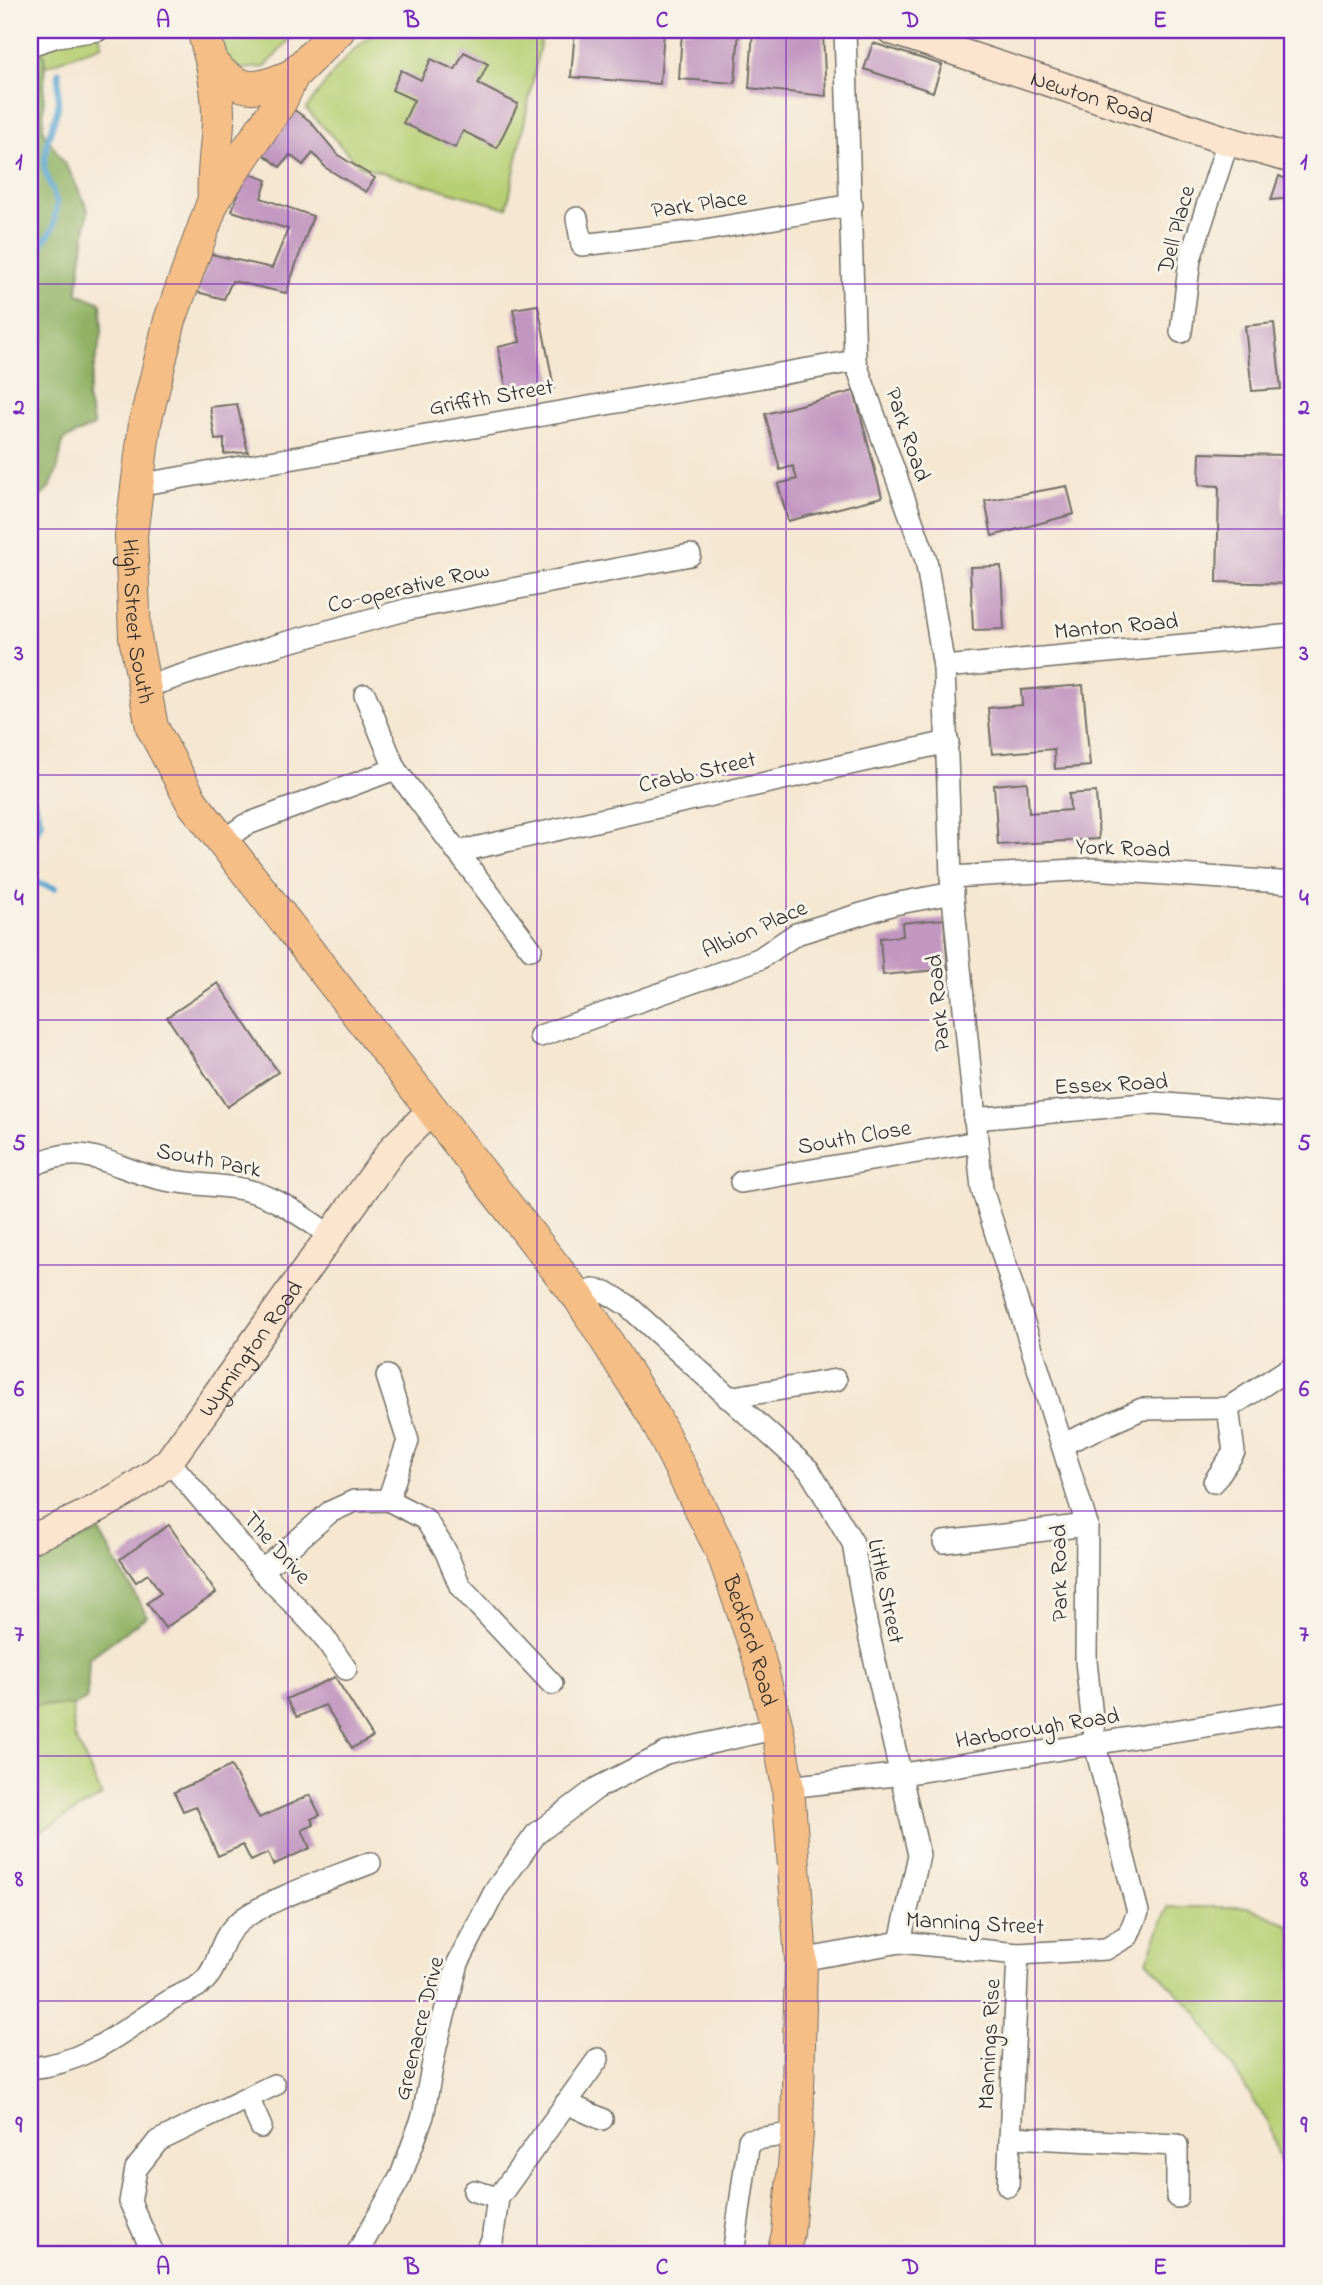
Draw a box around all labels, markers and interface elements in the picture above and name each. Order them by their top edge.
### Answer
text: A [156,5,170,38]
text: B [403,5,420,38]
text: C [656,5,669,38]
text: D [902,5,919,38]
text: E [1153,5,1167,38]
street label: Newton Road [1026,63,1157,134]
text: 1 [15,147,23,180]
text: 1 [1300,147,1308,180]
street label: Park Place [649,182,750,228]
street label: Dell Place [1150,182,1205,278]
street label: Griffith Street [427,371,556,426]
street label: Park Road [875,383,938,486]
text: 2 [12,392,25,425]
text: 2 [1297,392,1310,425]
street label: High Street South [112,538,161,707]
street label: Co-operative Row [325,554,493,623]
street label: Manton Road [1053,606,1180,649]
text: 3 [13,638,24,671]
text: 3 [1298,638,1309,671]
street label: Crabb Street [636,744,760,803]
street label: York Road [1075,831,1171,868]
text: 4 [14,883,24,916]
text: 4 [1299,883,1309,916]
street label: Albion Place [697,892,814,968]
street label: Park Road [919,953,960,1053]
street label: Essex Road [1053,1066,1169,1105]
street label: South Close [795,1112,914,1165]
text: 5 [12,1128,26,1161]
text: 5 [1297,1128,1311,1161]
street label: South Park [153,1135,264,1188]
street label: Wymington Road [192,1274,312,1425]
text: 6 [14,1374,25,1407]
text: 6 [1299,1374,1310,1407]
street label: The Drive [234,1505,318,1593]
street label: Park Road [1043,1524,1078,1622]
street label: Little Street [857,1536,912,1647]
street label: Bedford Road [712,1570,785,1710]
text: 7 [14,1619,24,1652]
text: 7 [1299,1619,1309,1652]
street label: Harborough Road [953,1700,1122,1760]
text: 8 [14,1864,24,1897]
text: 8 [1299,1864,1309,1897]
street label: Manning Street [905,1904,1045,1946]
street label: Greenacre Drive [387,1952,454,2104]
street label: Mannings Rise [971,1977,1011,2111]
text: 9 [15,2110,24,2143]
text: 9 [1300,2110,1309,2143]
text: A [156,2252,170,2285]
text: B [403,2252,420,2285]
text: C [656,2252,669,2285]
text: D [902,2252,919,2285]
text: E [1153,2252,1167,2285]

